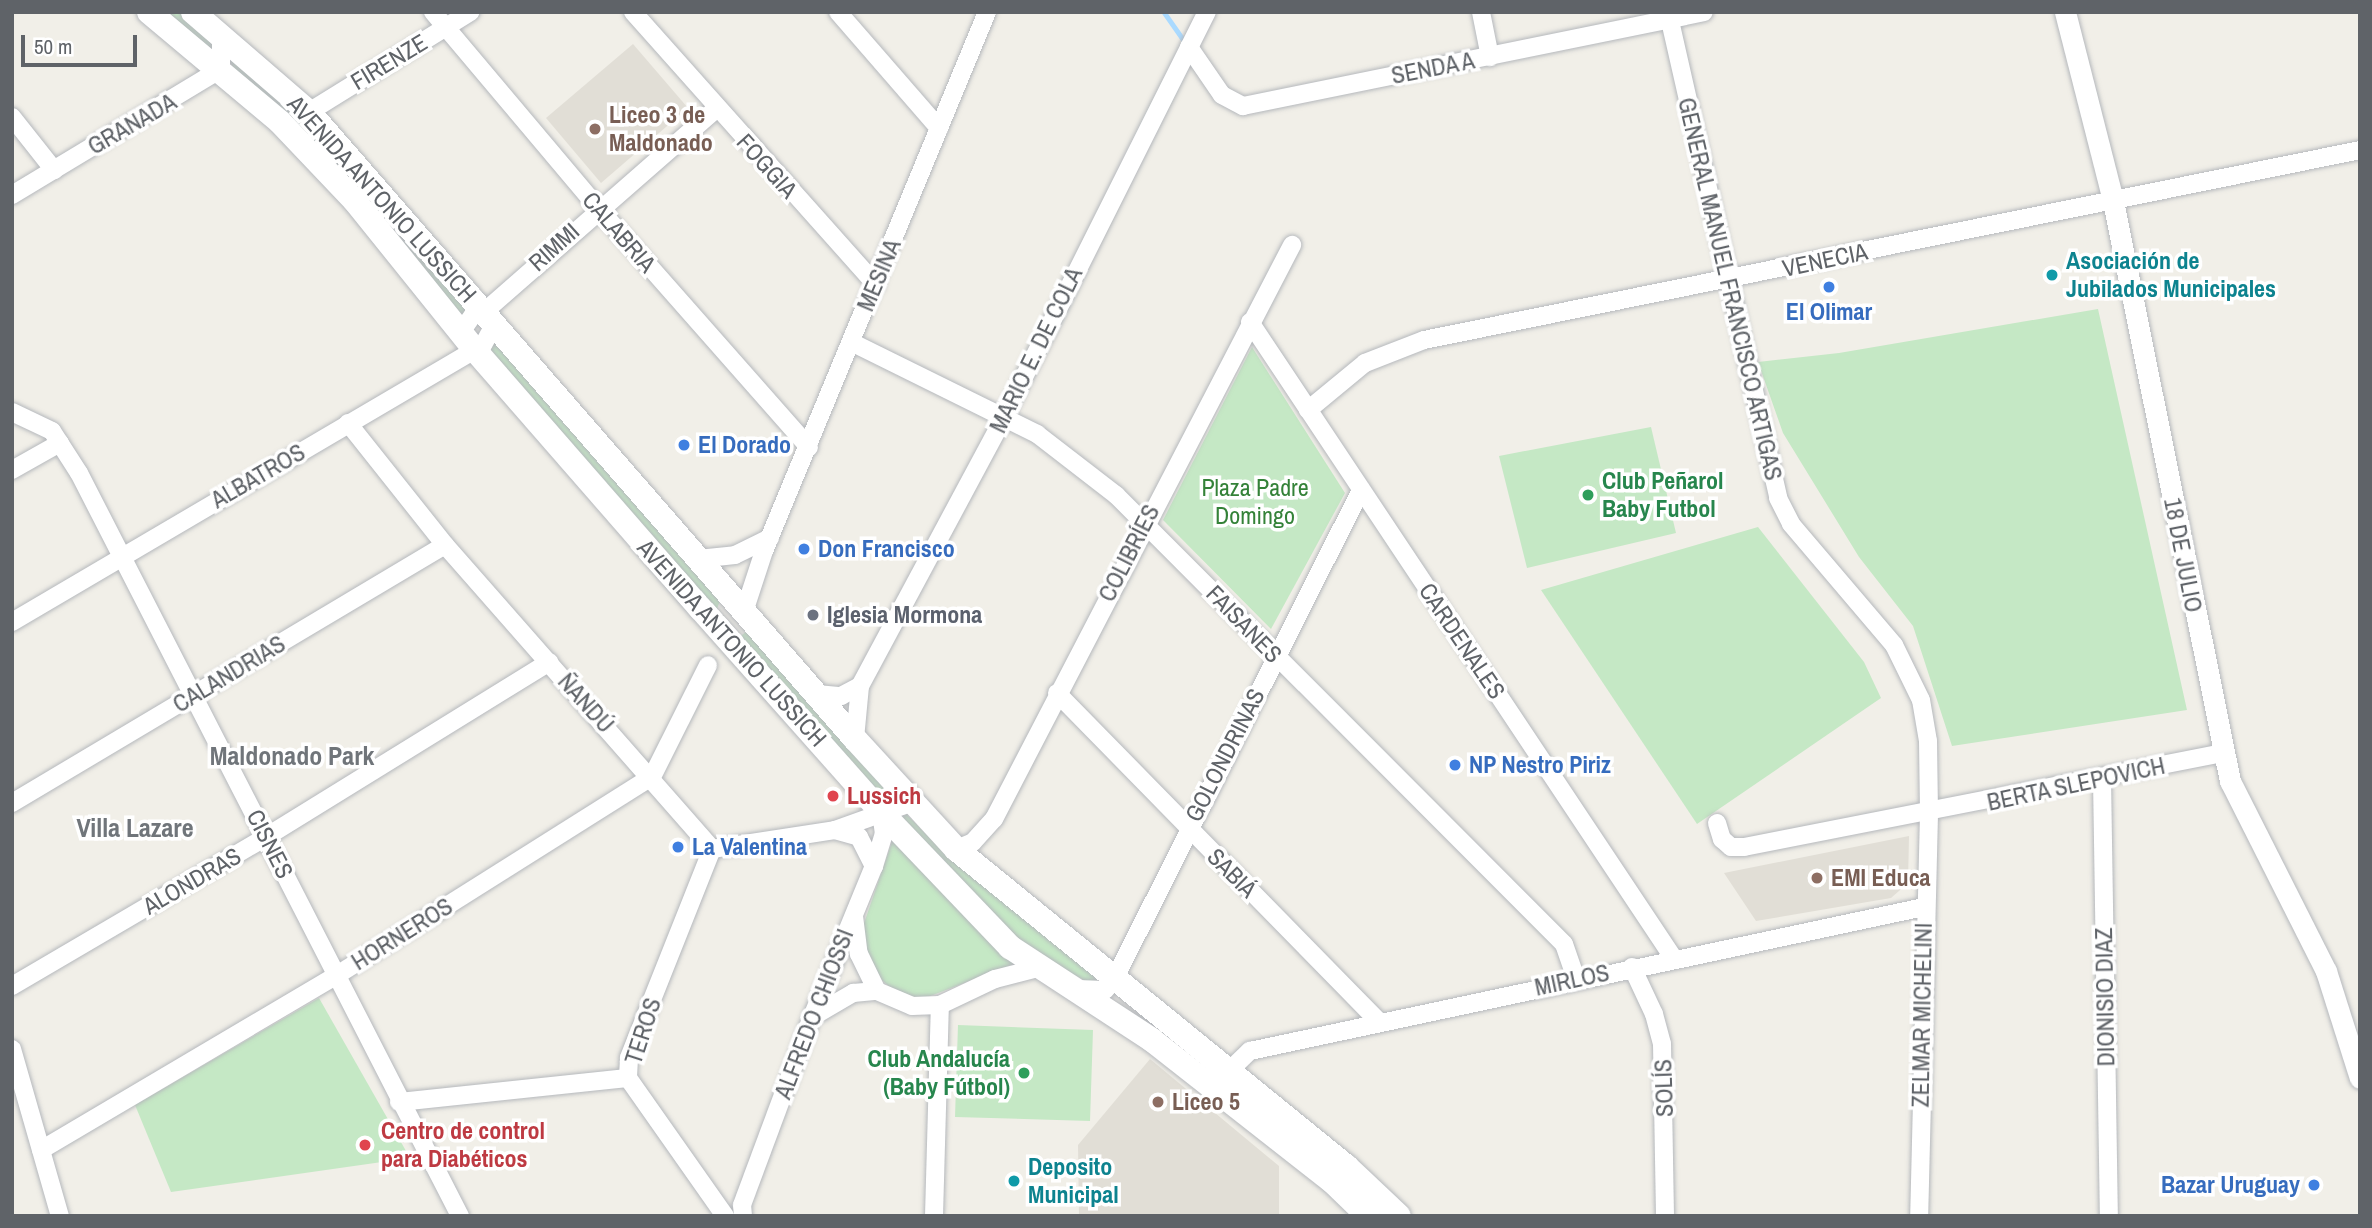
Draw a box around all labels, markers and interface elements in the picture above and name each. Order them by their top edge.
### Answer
scale bar [24,21,140,65]
street label: FIRENZE [346,28,432,96]
text: 50 m [34,32,72,61]
street label: SENDA A [1388,46,1478,90]
street label: GRANADA [83,87,181,161]
street label: AVENIDA ANTONIO LUSSICH [281,89,483,309]
street label: GENERAL MANUEL FRANCISCO ARTIGAS [1672,94,1788,484]
place label: Liceo 3 de Maldonado [609,101,713,157]
marker: Liceo 3 de Maldonado [587,121,603,137]
street label: FOGGIA [731,128,803,204]
street label: CALABRIA [576,186,662,278]
street label: RIMMI [523,217,585,277]
street label: MESINA [851,235,907,315]
street label: VENECIA [1780,237,1870,283]
place label: Asociación de Jubilados Municipales [2066,247,2276,303]
street label: MARIO E. DE COLA [984,263,1088,437]
marker: Asociación de Jubilados Municipales [2044,267,2060,283]
marker: El Olimar [1821,279,1837,295]
place label: El Olimar [1786,298,1872,326]
place label: El Dorado [698,431,791,459]
marker: El Dorado [676,437,692,453]
street label: ALBATROS [206,438,310,514]
place label: Club Peñarol Baby Futbol [1602,467,1723,523]
park label: Plaza Padre Domingo [1201,474,1309,530]
marker: Club Peñarol Baby Futbol [1580,487,1596,503]
street label: 18 DE JULIO [2158,495,2208,615]
street label: COLIBRÍES [1092,500,1166,606]
street label: AVENIDA ANTONIO LUSSICH [631,533,833,753]
place label: Don Francisco [818,535,955,563]
marker: Don Francisco [796,541,812,557]
street label: CARDENALES [1413,578,1511,704]
street label: FAISANES [1200,579,1288,669]
place label: Iglesia Mormona [827,601,982,629]
marker: Iglesia Mormona [805,607,821,623]
street label: CALANDRIAS [168,629,290,719]
street label: ÑANDÚ [552,667,620,739]
street label: GOLONDRINAS [1179,684,1271,826]
district label: Maldonado Park [210,740,374,772]
place label: NP Nestro Piriz [1469,751,1611,779]
street label: BERTA SLEPOVICH [1984,751,2168,817]
marker: NP Nestro Piriz [1447,757,1463,773]
place label: Lussich [847,782,921,810]
marker: Lussich [825,788,841,804]
street label: CISNES [241,805,299,883]
district label: Villa Lazare [77,812,193,844]
place label: La Valentina [692,833,807,861]
marker: La Valentina [670,839,686,855]
street label: ALONDRAS [138,841,246,921]
street label: SABIÁ [1201,842,1263,904]
place label: EMI Educa [1831,864,1931,892]
marker: EMI Educa [1809,870,1825,886]
street label: HORNEROS [346,892,458,976]
street label: ZELMAR MICHELINI [1906,922,1938,1108]
street label: ALFREDO CHIOSSI [768,925,860,1103]
street label: DIONISIO DIAZ [2089,927,2121,1067]
street label: MIRLOS [1532,958,1612,1002]
street label: TEROS [619,994,667,1068]
place label: Club Andalucía (Baby Fútbol) [867,1045,1010,1101]
street label: SOLÍS [1649,1059,1679,1117]
marker: Club Andalucía (Baby Fútbol) [1016,1065,1032,1081]
place label: Liceo 5 [1172,1088,1240,1116]
marker: Liceo 5 [1150,1094,1166,1110]
place label: Centro de control para Diabéticos [381,1117,545,1173]
marker: Centro de control para Diabéticos [355,1135,375,1155]
place label: Deposito Municipal [1028,1153,1119,1209]
place label: Bazar Uruguay [2161,1171,2300,1199]
marker: Deposito Municipal [1006,1173,1022,1189]
marker: Bazar Uruguay [2306,1177,2322,1193]

